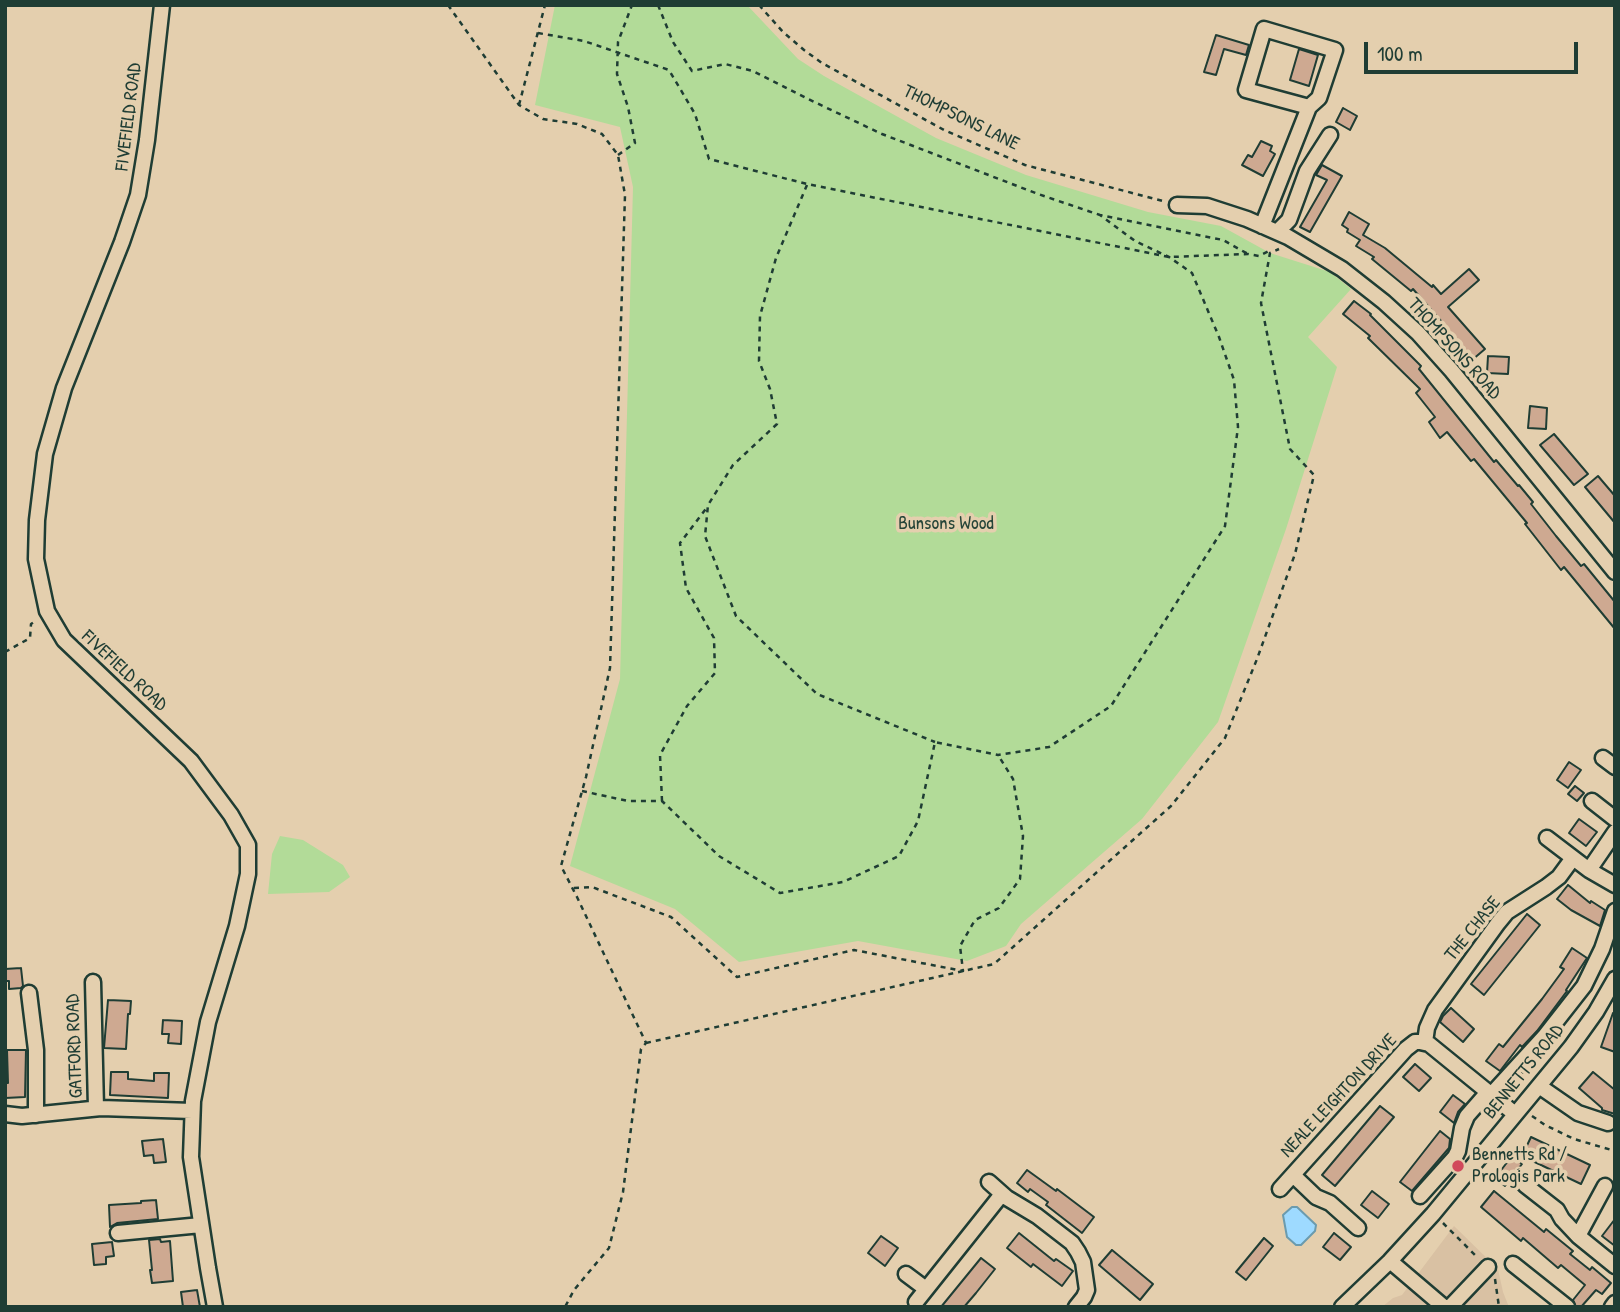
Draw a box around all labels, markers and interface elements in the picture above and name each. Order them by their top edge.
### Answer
scale bar [1368,28,1582,72]
text: 100 m [1377,39,1423,68]
street label: FIVEFIELD ROAD [111,62,147,172]
street label: THOMPSONS LANE [899,80,1023,156]
street label: THOMPSONS ROAD [1402,294,1506,404]
park label: Bunsons Wood [898,513,994,535]
street label: FIVEFIELD ROAD [77,626,171,716]
street label: THE CHASE [1440,892,1506,966]
street label: GATFORD ROAD [62,993,88,1099]
street label: BENNETTS ROAD [1479,1020,1569,1124]
street label: NEALE LEIGHTON DRIVE [1276,1029,1402,1163]
place label: Bennetts Rd / Prologis Park [1472,1144,1567,1188]
marker: Bennetts Rd / Prologis Park [1450,1158,1466,1174]

